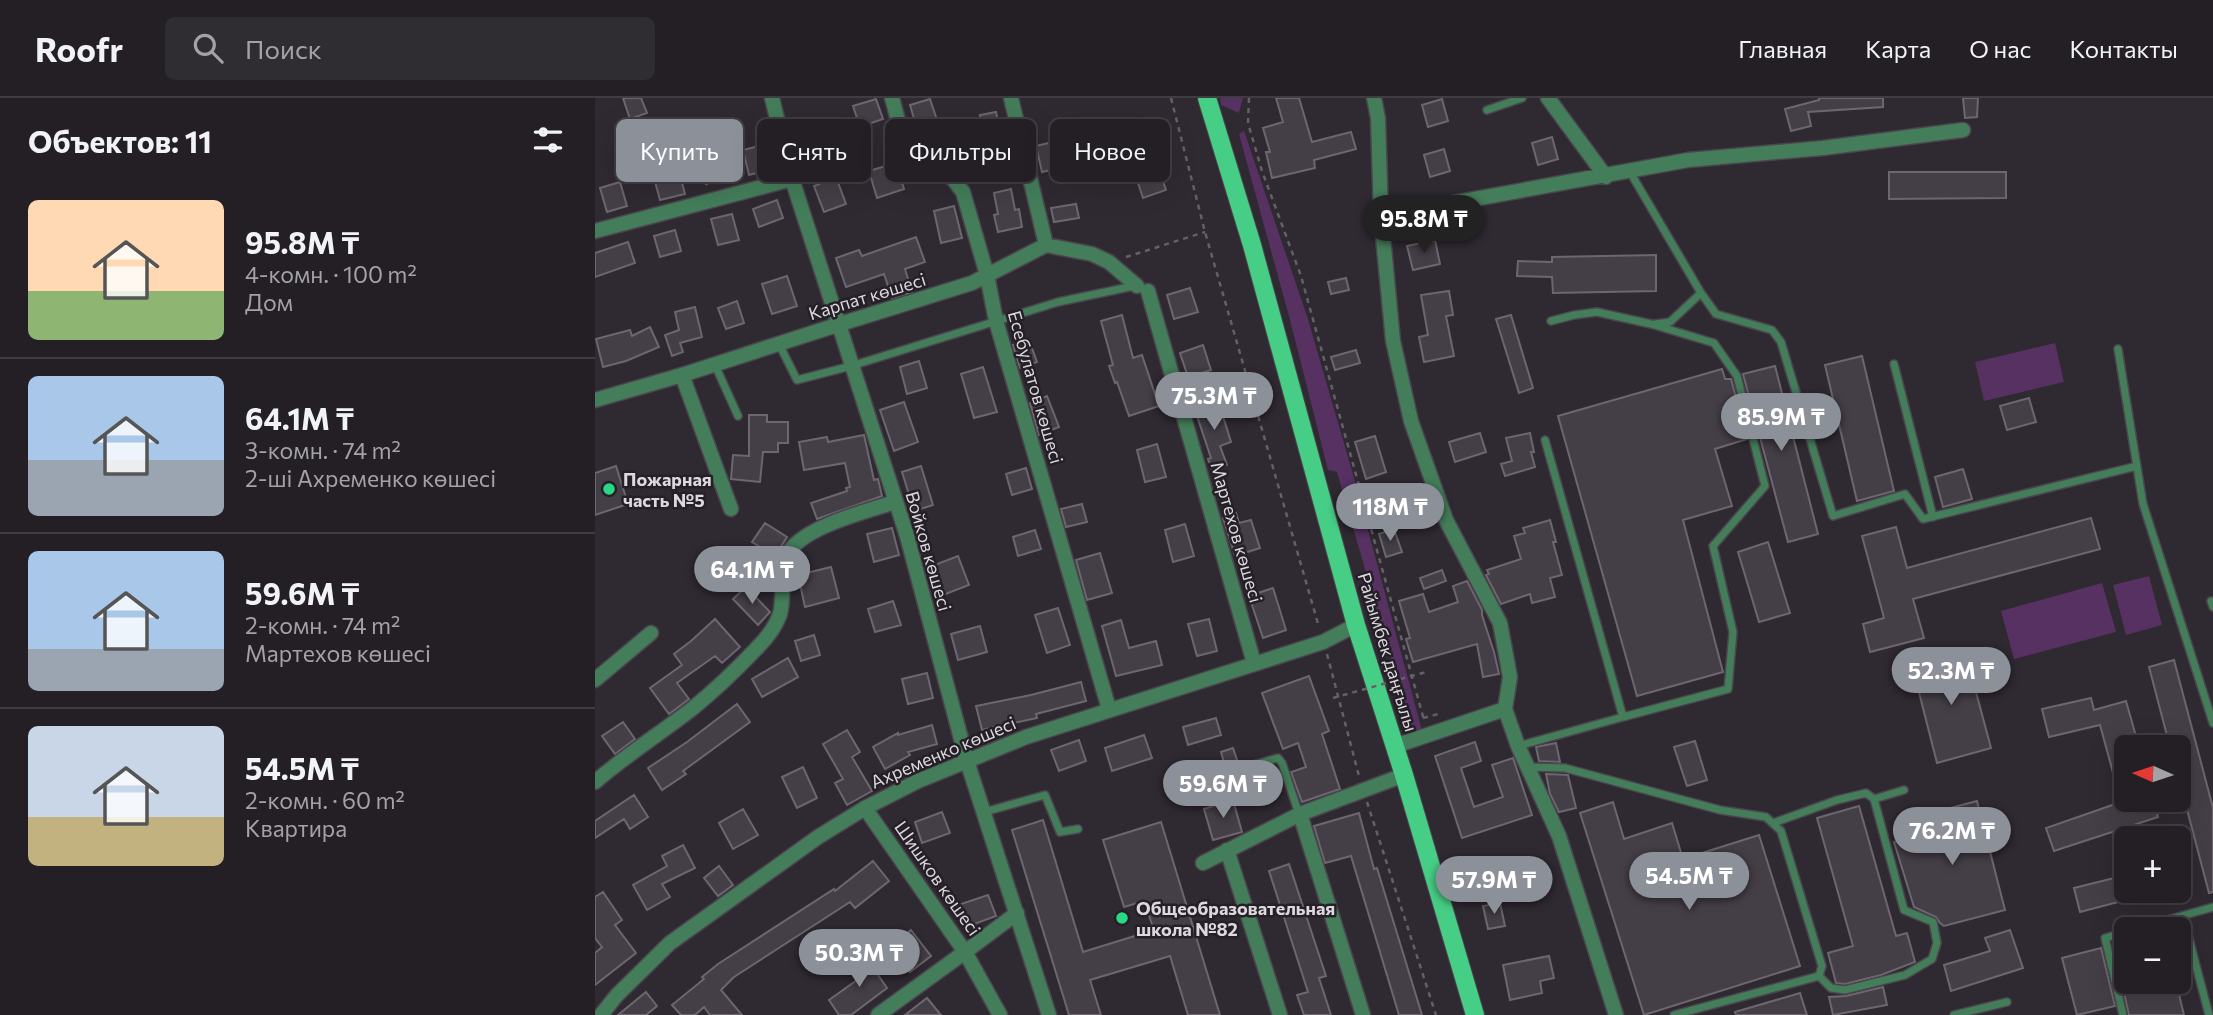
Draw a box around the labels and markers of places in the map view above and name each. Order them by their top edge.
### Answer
pin: 95.8M ₸ [1359,195,1489,255]
pin: 75.3M ₸ [1149,372,1279,432]
pin: 85.9M ₸ [1716,394,1846,453]
place label: Пожарная часть №5 [623,468,712,511]
marker: Пожарная часть №5 [601,481,617,497]
pin: 118M ₸ [1333,484,1447,543]
pin: 64.1M ₸ [687,546,817,606]
pin: 52.3M ₸ [1886,648,2016,707]
pin: 59.6M ₸ [1158,760,1288,820]
pin: 76.2M ₸ [1887,808,2017,867]
pin: 54.5M ₸ [1624,852,1754,912]
pin: 57.9M ₸ [1429,856,1559,916]
place label: Общеобразовательная школа №82 [1136,897,1335,940]
marker: Общеобразовательная школа №82 [1114,910,1130,926]
pin: 50.3M ₸ [794,930,924,989]

